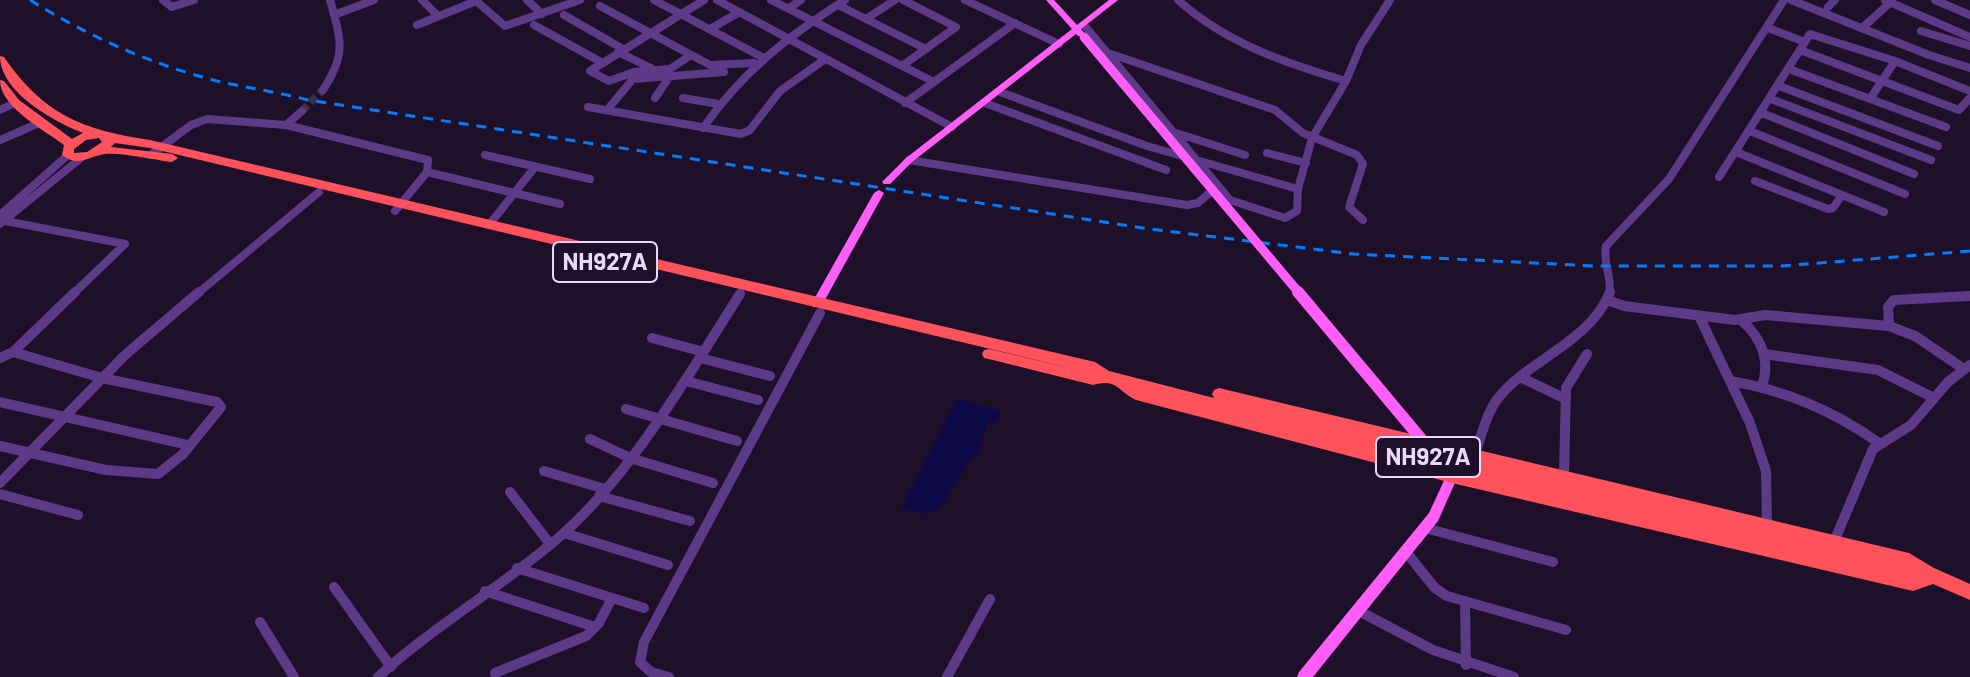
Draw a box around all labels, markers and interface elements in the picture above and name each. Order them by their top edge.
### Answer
road number: NH927A [553,242,657,282]
road number: NH927A [1376,437,1480,477]

